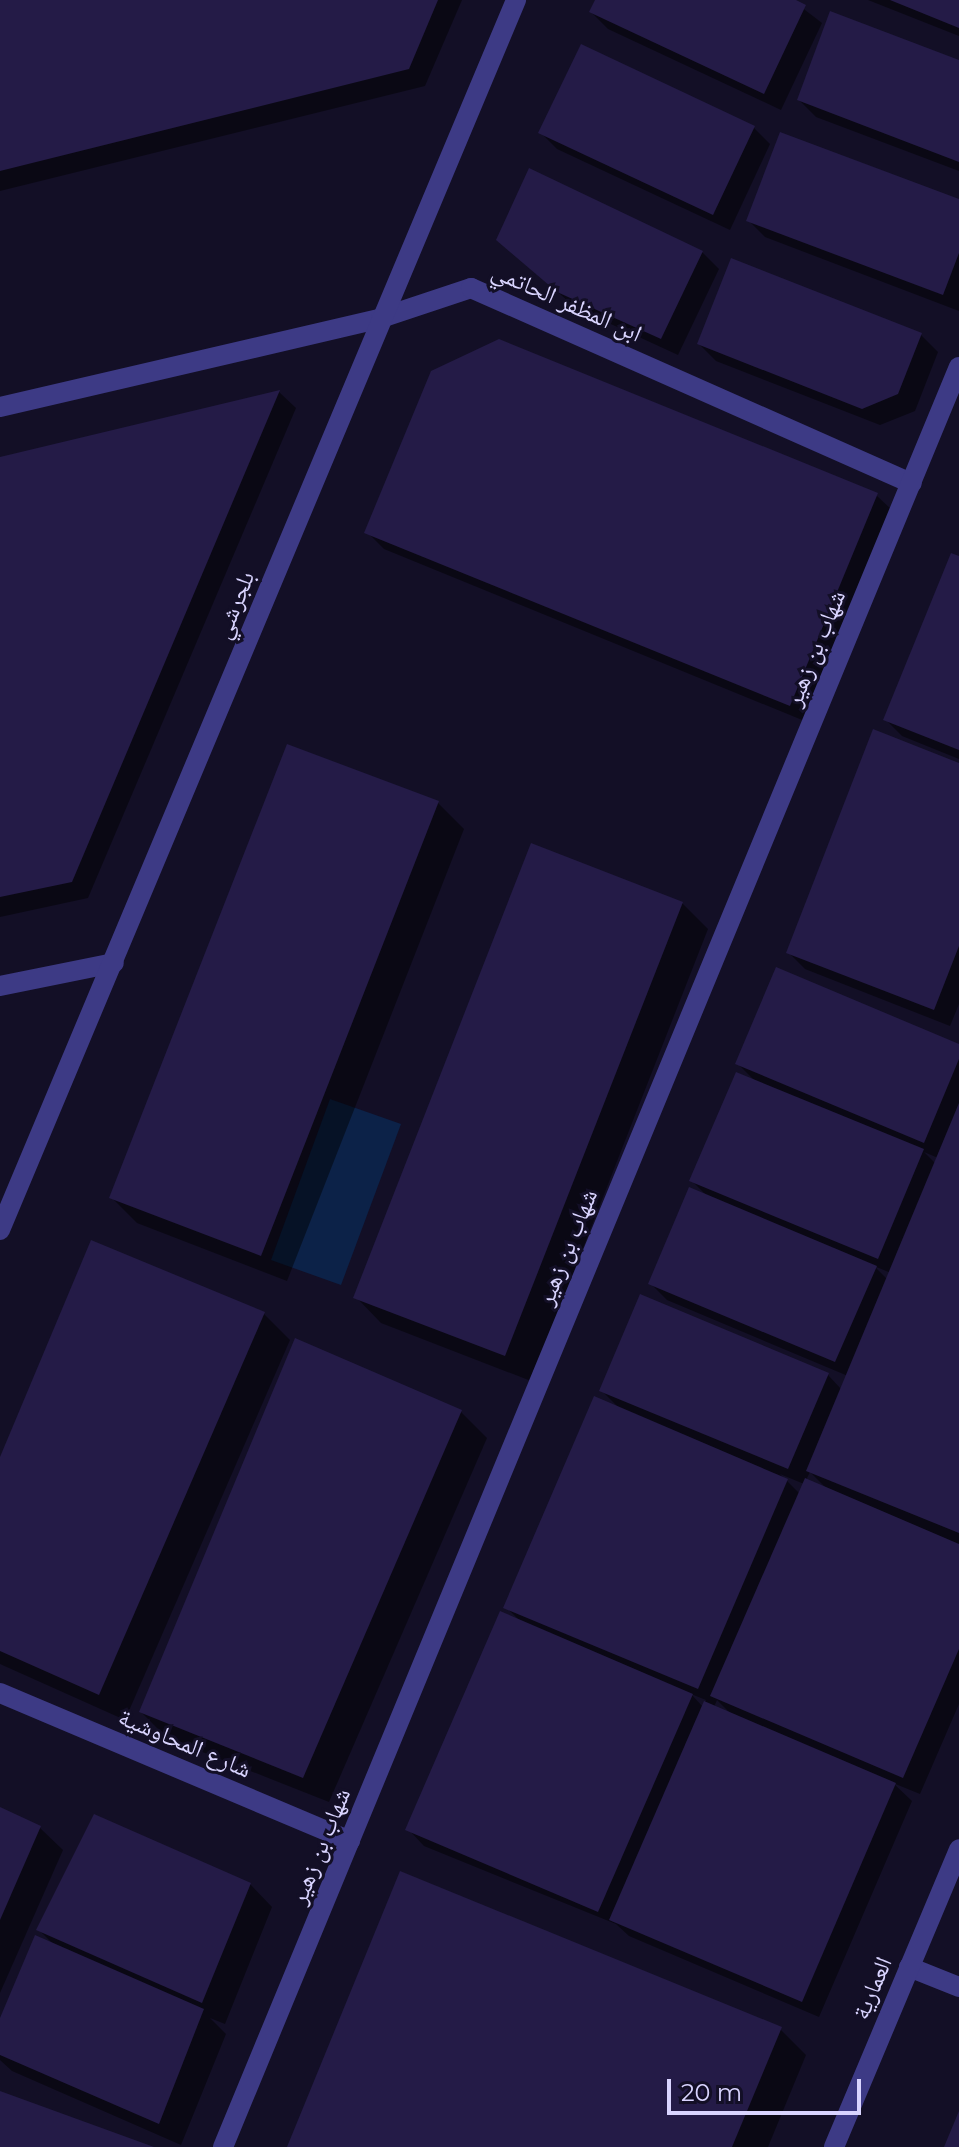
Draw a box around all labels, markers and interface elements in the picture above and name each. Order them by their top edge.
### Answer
street label: ابن المظفر الحاتمي [488,256,646,348]
street label: بلجرشي [207,567,261,643]
street label: شهاب بن زهير [779,586,851,710]
street label: شهاب بن زهير [531,1185,603,1309]
street label: شارع المحاوشية [114,1702,256,1784]
street label: شهاب بن زهير [284,1784,356,1908]
street label: العمارية [846,1952,898,2024]
scale bar [671,2063,865,2113]
text: 20 m [681,2078,742,2107]

